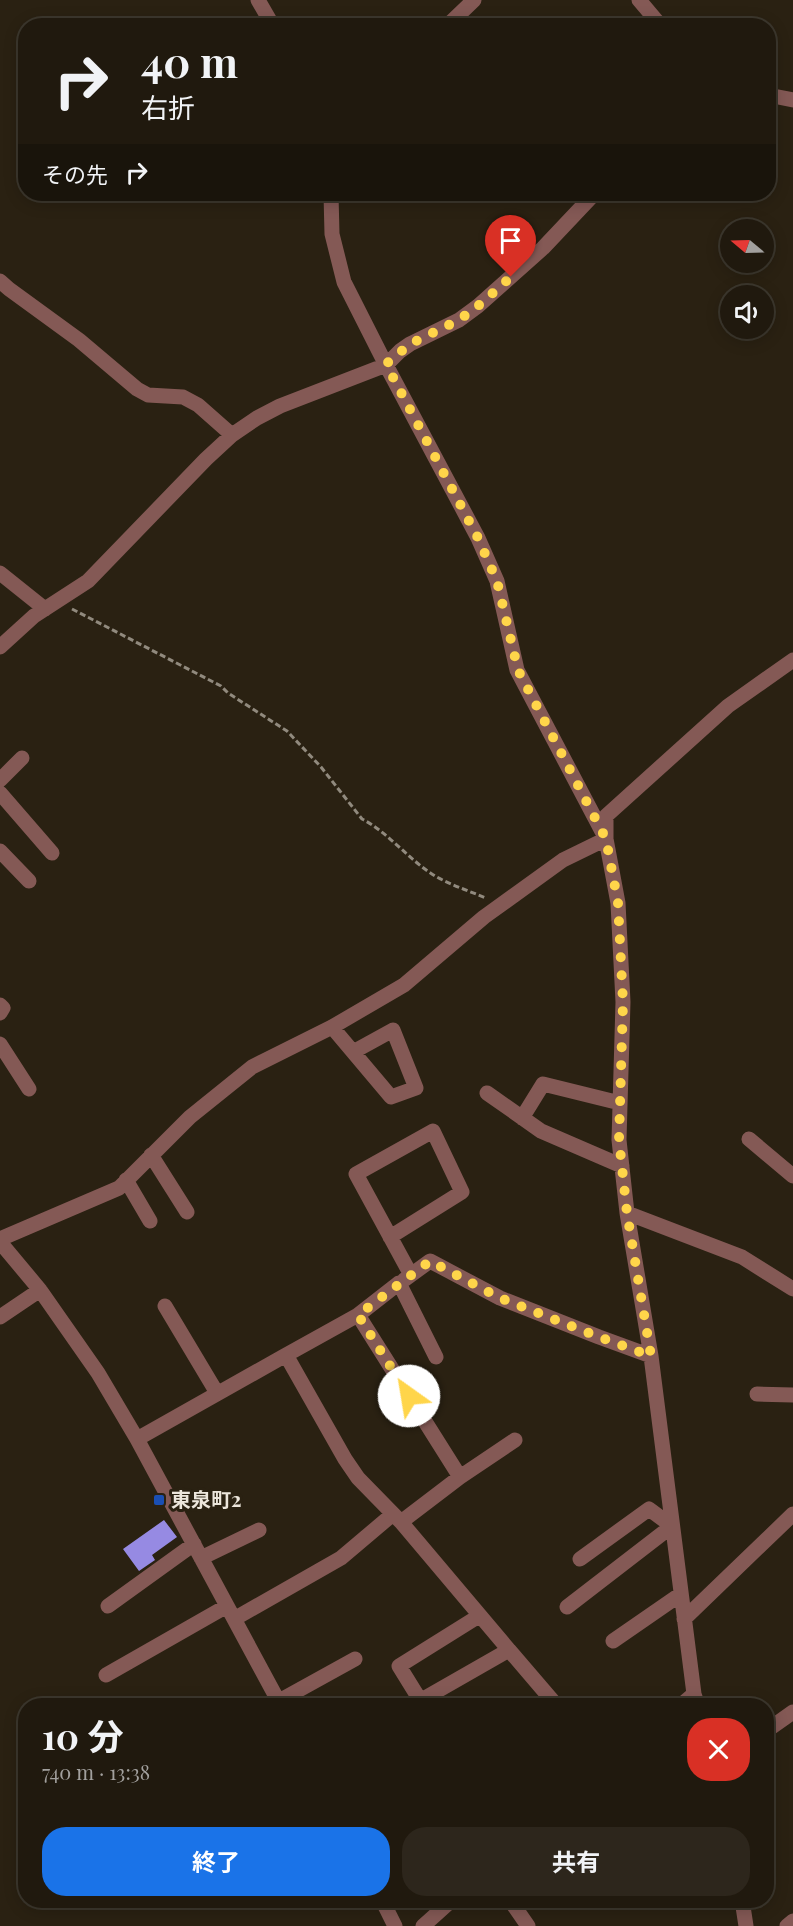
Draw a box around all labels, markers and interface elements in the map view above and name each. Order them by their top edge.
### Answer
text: 40 m [141,33,238,89]
icon: right [42,42,120,120]
text: 右折 [141,89,195,125]
icon: right [120,156,153,189]
text: その先 [42,159,108,189]
pin [485,215,536,277]
north arrow [720,219,774,273]
map controls [720,219,774,339]
icon: arrive [494,224,527,257]
button: sound [720,285,774,339]
position arrow [377,1364,441,1428]
place label: 東泉町2 [171,1485,241,1512]
marker: 東泉町2 [152,1493,166,1507]
text: 10 分 [42,1711,123,1759]
button: close [687,1718,750,1781]
text: 740 m · 13:38 [42,1758,150,1785]
button: 終了 [42,1827,390,1896]
button: 共有 [402,1827,750,1896]

